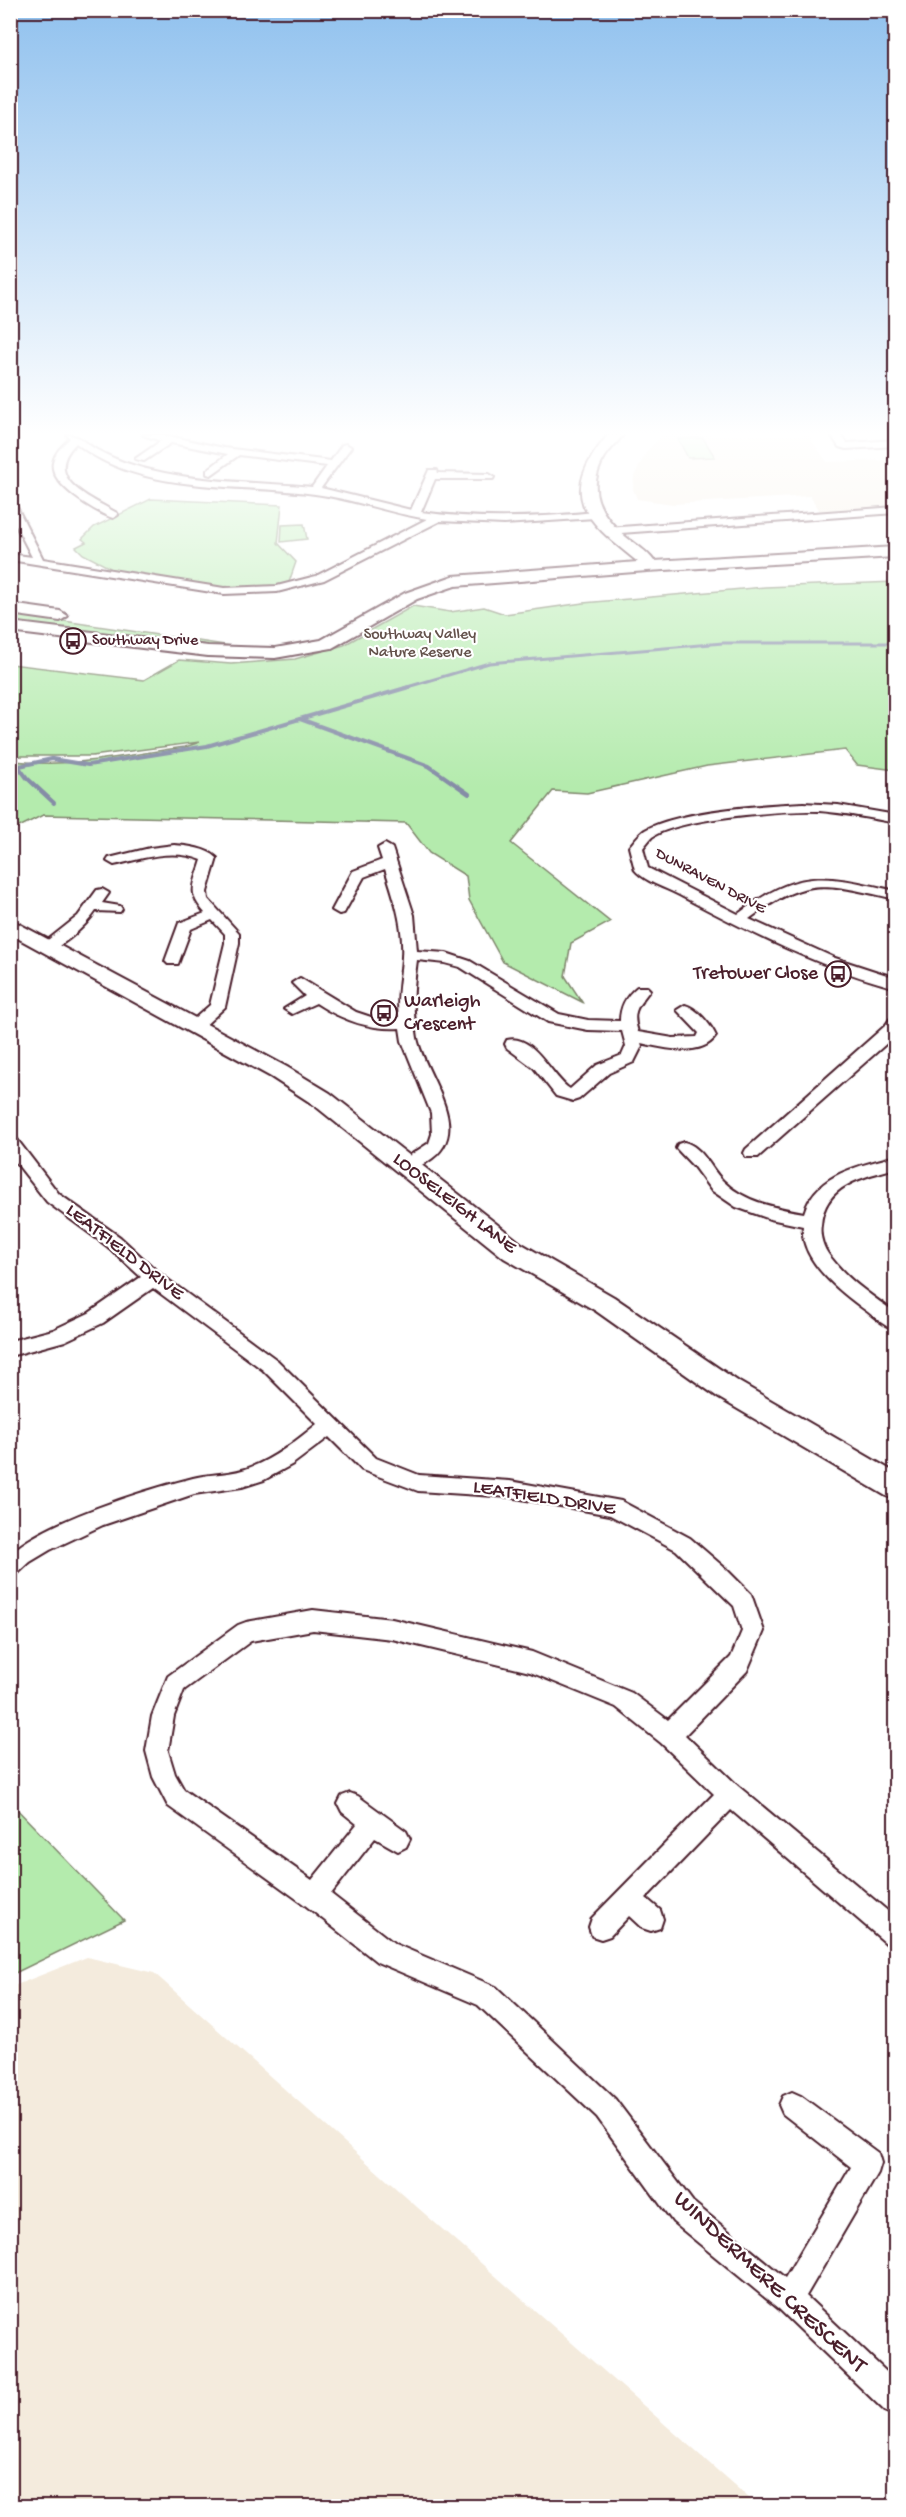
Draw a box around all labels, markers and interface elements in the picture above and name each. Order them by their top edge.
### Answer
bus stop icon: Southway Drive [58,626,88,656]
park label: Southway Valley Nature Reserve [364,626,476,663]
place label: Southway Drive [92,632,199,651]
street label: DUNRAVEN DRIVE [651,844,769,920]
bus stop icon: Tretower Close [823,959,853,989]
place label: Tretower Close [692,963,819,986]
place label: Warleigh Crescent [404,991,481,1037]
bus stop icon: Warleigh Crescent [369,998,399,1028]
street label: LOOSELEIGH LANE [387,1148,522,1261]
street label: LEATFIELD DRIVE [60,1200,189,1307]
street label: LEATFIELD DRIVE [471,1476,618,1522]
street label: WINDERMERE CRESCENT [666,2186,873,2382]

